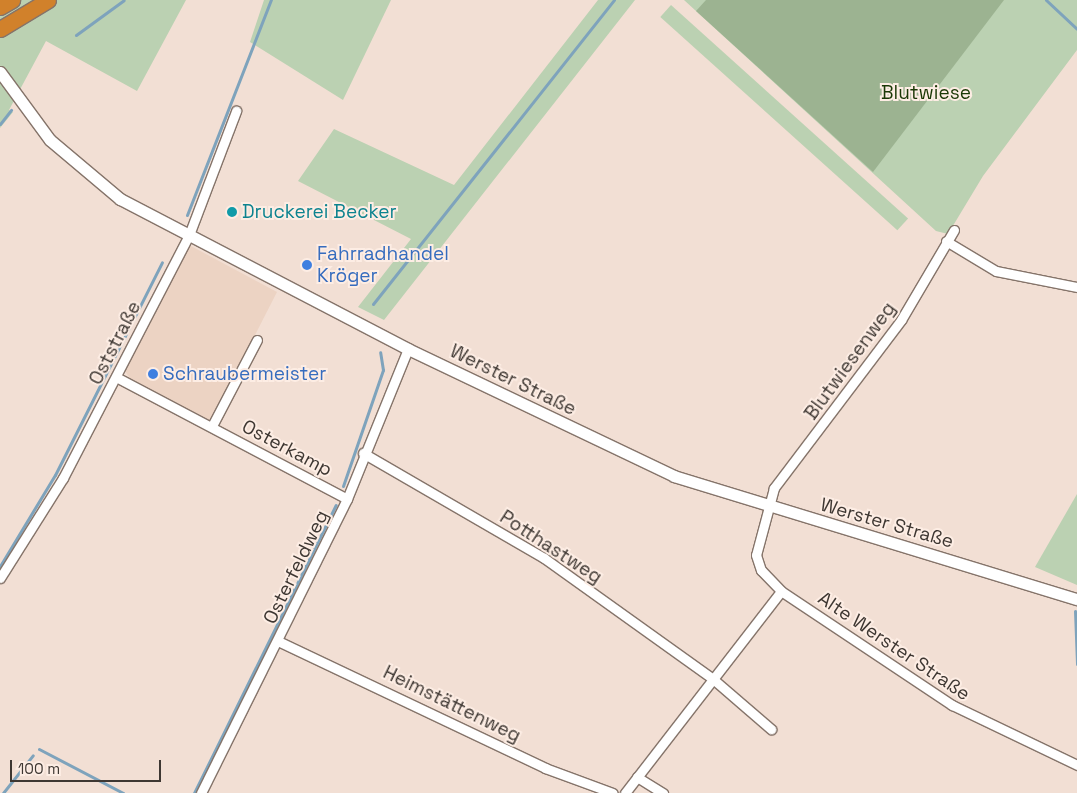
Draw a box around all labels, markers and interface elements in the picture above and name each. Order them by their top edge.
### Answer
park label: Blutwiese [881,82,971,104]
place label: Druckerei Becker [242,201,397,223]
marker: Druckerei Becker [226,206,238,218]
place label: Fahrradhandel Kröger [317,243,449,287]
marker: Fahrradhandel Kröger [301,259,313,271]
street label: Oststraße [84,297,146,389]
street label: Blutwiesenweg [800,298,900,424]
street label: Werster Straße [446,340,580,420]
place label: Schraubermeister [163,363,326,385]
marker: Schraubermeister [147,368,159,380]
street label: Osterkamp [238,415,336,481]
street label: Werster Straße [818,493,956,553]
street label: Osterfeldweg [259,506,333,628]
street label: Potthastweg [496,506,606,588]
street label: Alte Werster Straße [814,587,974,705]
street label: Heimstättenweg [379,661,525,747]
scale bar [12,750,164,782]
text: 100 m [18,759,60,778]

